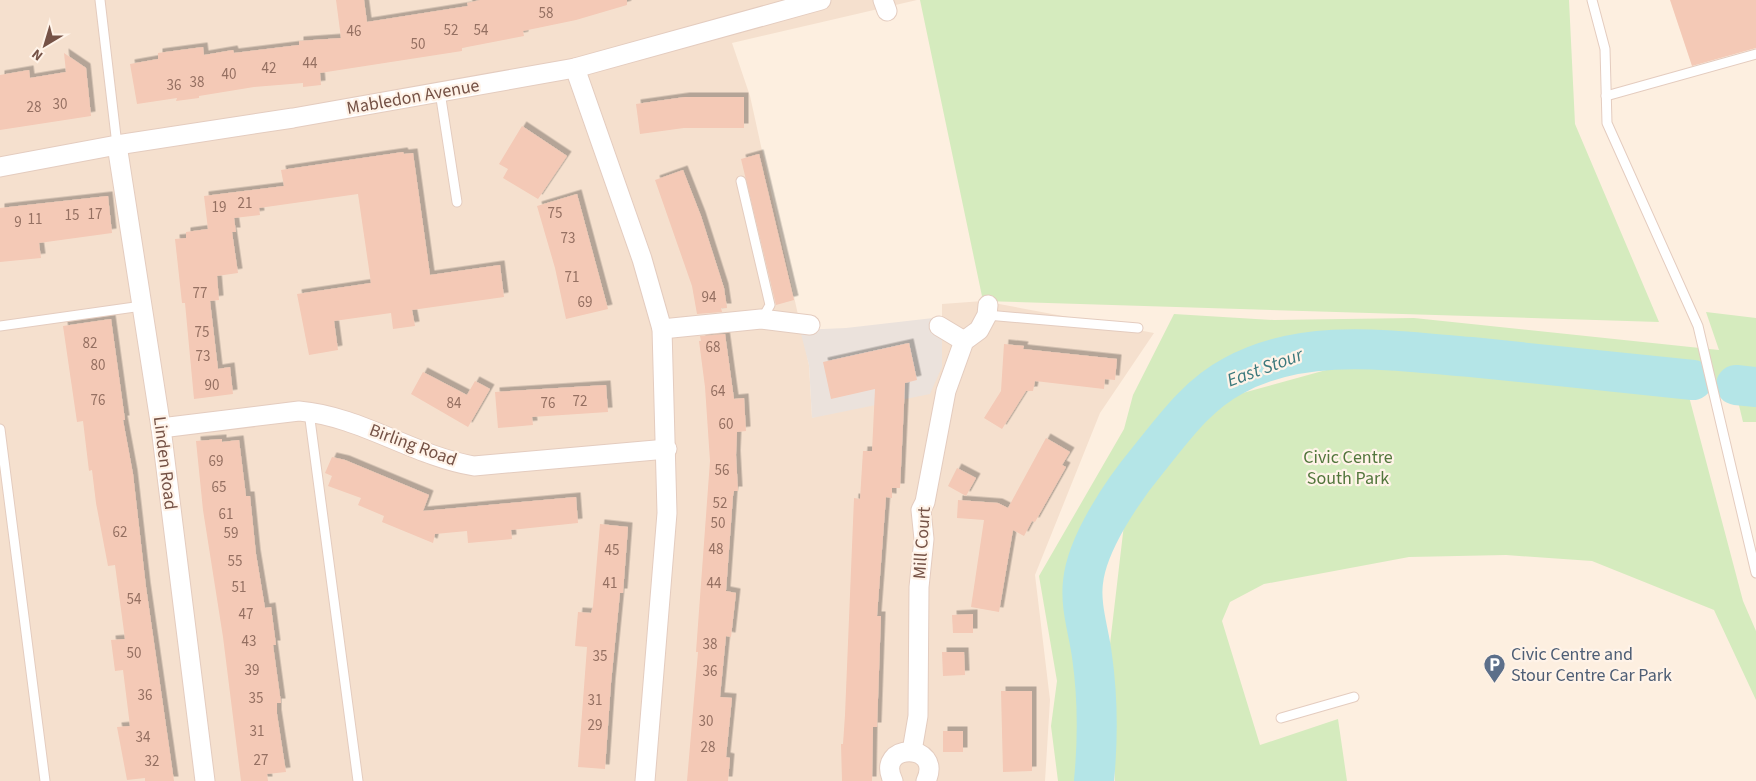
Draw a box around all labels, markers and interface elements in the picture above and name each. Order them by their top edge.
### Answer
house number: 58 [539,3,553,24]
north arrow [20,20,70,70]
house number: 52 [444,20,458,41]
house number: 54 [474,20,489,41]
house number: 46 [347,21,361,42]
house number: 50 [411,34,425,55]
text: N [28,44,47,65]
house number: 44 [303,53,318,74]
house number: 42 [262,58,276,79]
house number: 40 [222,64,236,85]
house number: 38 [190,72,204,93]
street label: Mabledon Avenue [345,73,481,121]
house number: 36 [167,75,181,96]
house number: 30 [53,94,67,115]
house number: 28 [27,97,41,118]
house number: 21 [238,193,252,214]
house number: 19 [212,197,226,218]
house number: 75 [548,203,562,224]
house number: 17 [88,204,102,225]
house number: 15 [65,205,79,226]
house number: 11 [28,209,42,230]
house number: 9 [14,212,22,233]
house number: 73 [561,228,575,249]
house number: 71 [565,267,579,288]
house number: 77 [193,283,207,304]
house number: 94 [702,287,717,308]
house number: 69 [578,292,592,313]
house number: 75 [195,322,209,343]
house number: 82 [83,333,97,354]
house number: 68 [706,337,720,358]
water label: East Stour [1223,341,1308,394]
house number: 73 [196,346,210,367]
house number: 80 [91,355,105,376]
house number: 90 [205,375,219,396]
house number: 64 [711,381,726,402]
house number: 76 [91,390,105,411]
house number: 72 [573,391,587,412]
house number: 84 [447,393,462,414]
house number: 76 [541,393,555,414]
house number: 60 [719,414,733,435]
street label: Linden Road [147,415,183,511]
street label: Birling Road [366,418,460,472]
park label: Civic Centre South Park [1303,445,1393,491]
house number: 69 [209,451,223,472]
house number: 56 [715,460,729,481]
house number: 65 [212,477,226,498]
house number: 52 [713,493,727,514]
house number: 61 [219,504,233,525]
street label: Mill Court [907,506,937,580]
house number: 50 [711,513,725,534]
house number: 62 [113,522,127,543]
house number: 59 [224,523,238,544]
house number: 48 [709,539,723,560]
house number: 45 [605,540,619,561]
house number: 55 [228,551,242,572]
house number: 41 [603,573,617,594]
house number: 44 [707,573,722,594]
house number: 51 [232,577,246,598]
house number: 54 [127,589,142,610]
house number: 47 [239,604,253,625]
house number: 43 [242,631,256,652]
house number: 38 [703,634,717,655]
place label: Civic Centre and Stour Centre Car Park [1511,642,1672,688]
house number: 50 [127,643,141,664]
house number: 35 [593,646,607,667]
parking icon: Civic Centre and Stour Centre Car Park [1483,652,1507,683]
house number: 39 [245,660,259,681]
house number: 36 [703,661,717,682]
house number: 36 [138,685,152,706]
house number: 35 [249,688,263,709]
house number: 31 [588,690,602,711]
house number: 30 [699,711,713,732]
house number: 29 [588,715,602,736]
house number: 31 [250,721,264,742]
house number: 34 [136,727,151,748]
house number: 28 [701,737,715,758]
house number: 27 [254,750,268,771]
house number: 32 [145,751,159,772]

